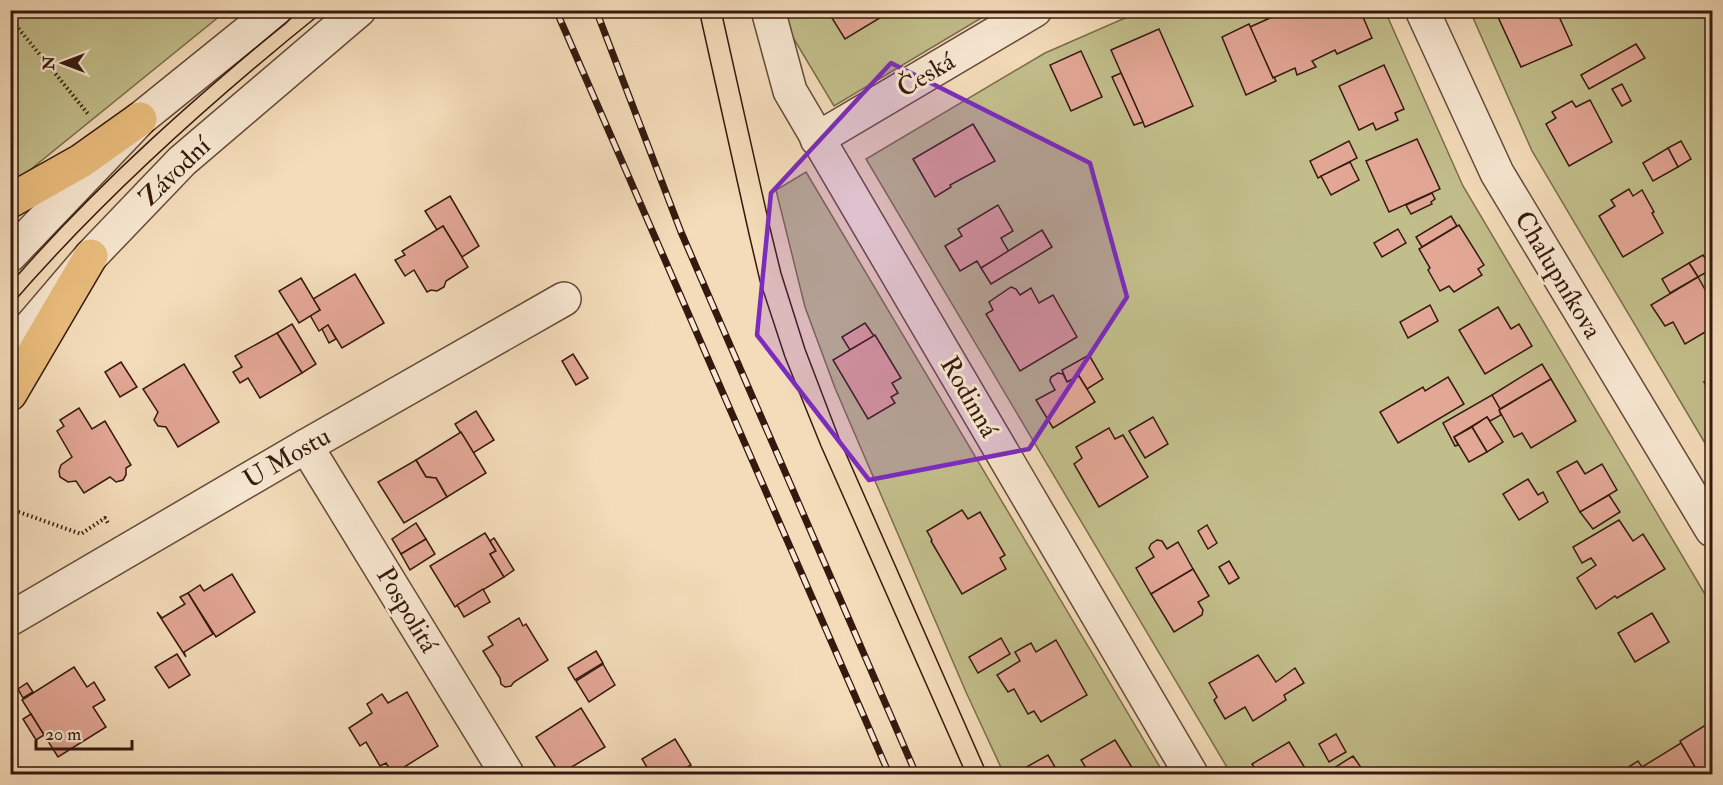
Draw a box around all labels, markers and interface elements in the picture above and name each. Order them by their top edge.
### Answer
north arrow [33,33,93,93]
street label: Česká [890,43,961,105]
text: N [39,55,59,71]
street label: Závodní [133,129,219,214]
street label: Chalupníkova [1507,206,1609,345]
street label: Rodinná [933,351,1005,443]
street label: U Mostu [238,420,336,496]
street label: Pospolitá [368,561,445,659]
scale bar [36,713,132,751]
text: 20 m [45,723,81,746]

